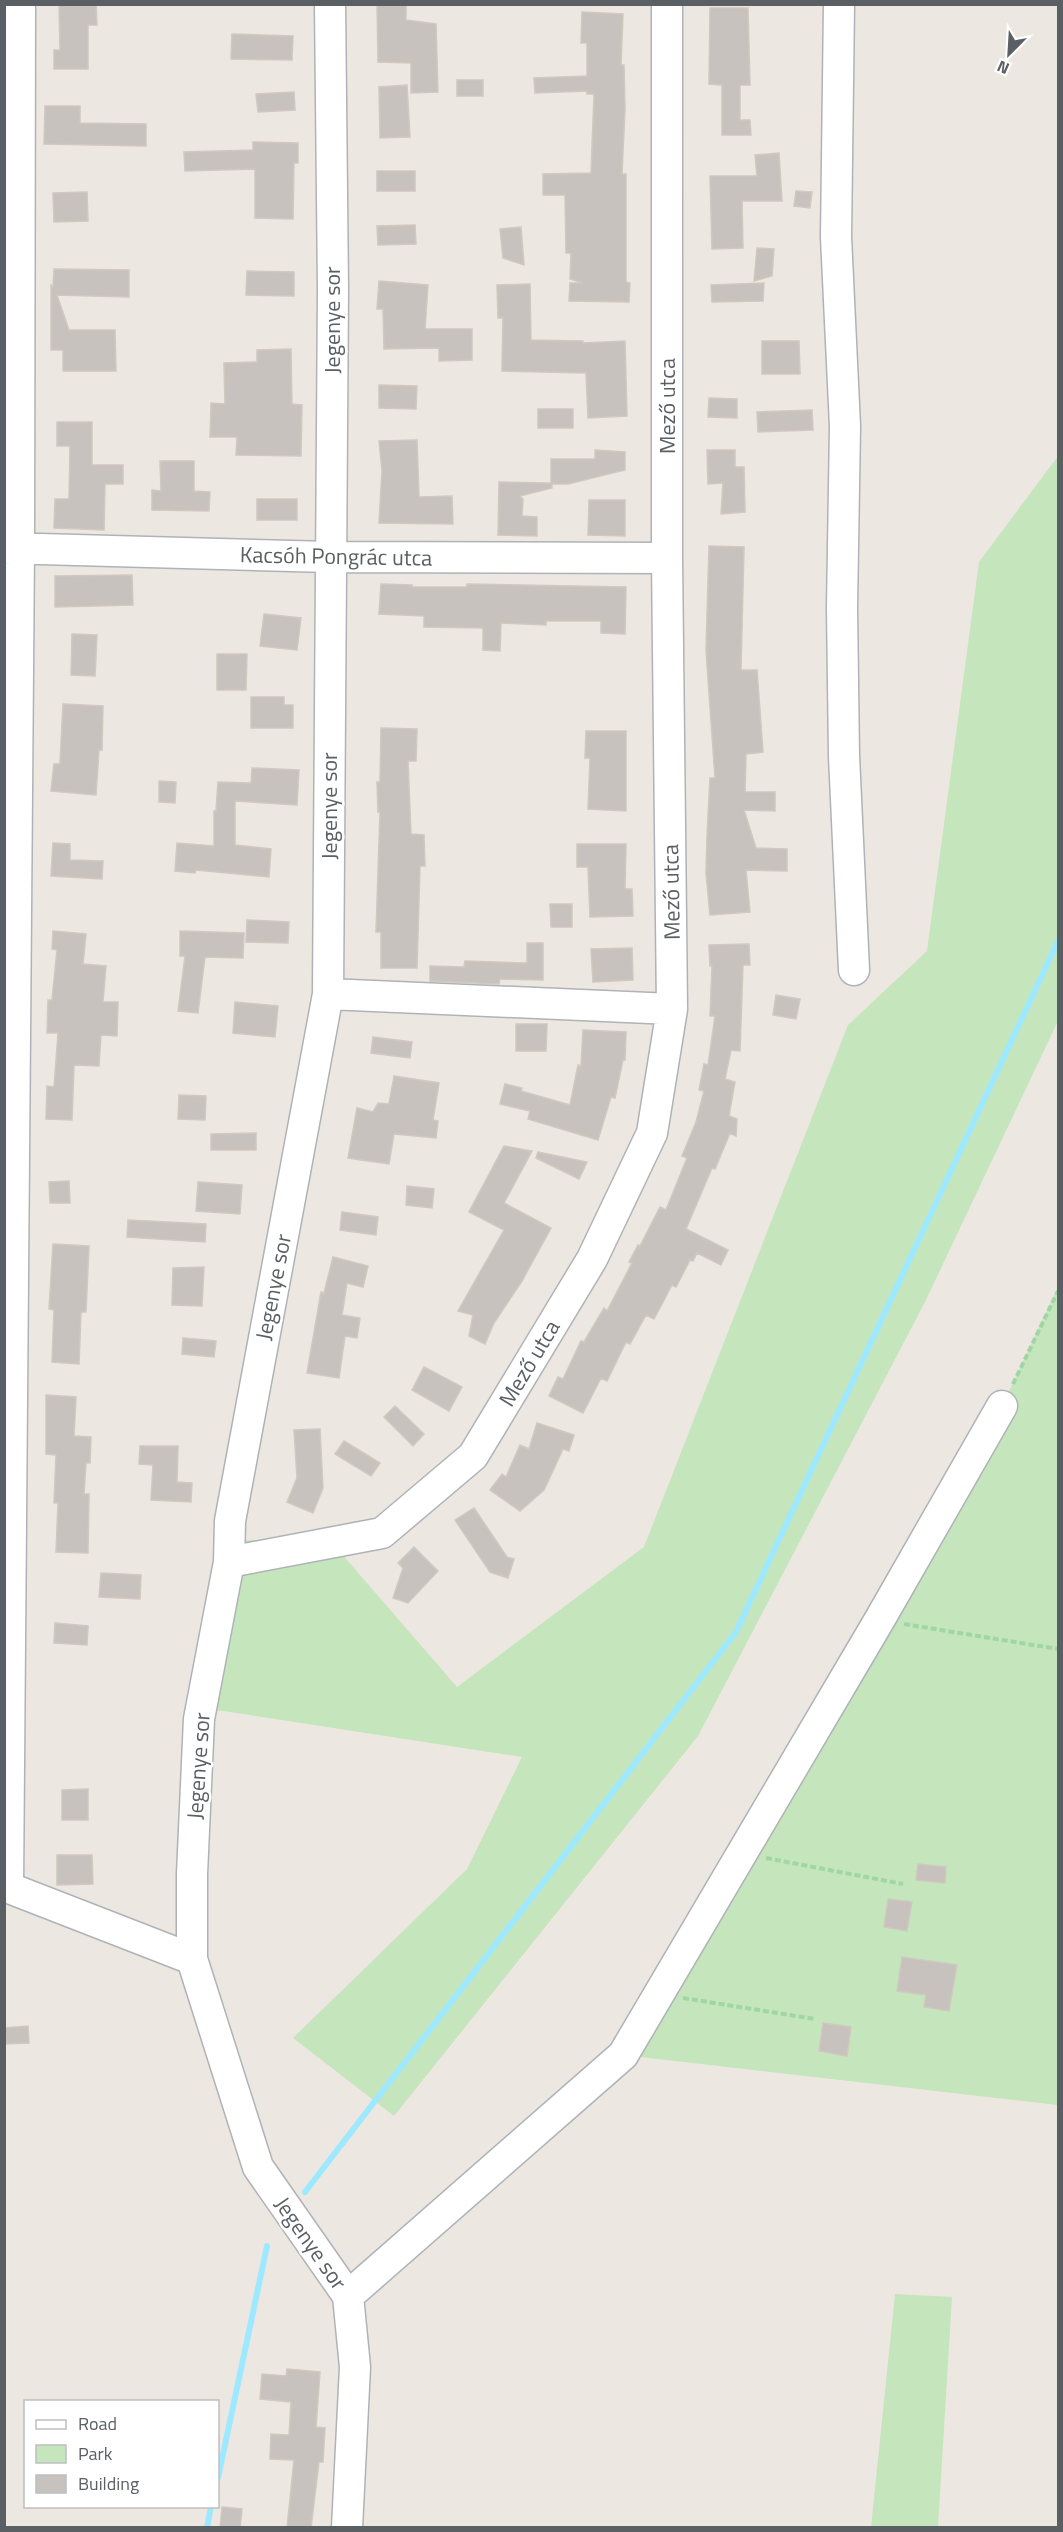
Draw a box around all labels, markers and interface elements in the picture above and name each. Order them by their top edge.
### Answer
north arrow [979,24,1039,84]
text: N [993,54,1013,81]
street label: Jegenye sor [315,266,349,374]
street label: Mező utca [650,358,684,454]
street label: Kacsóh Pongrác utca [240,537,432,575]
street label: Jegenye sor [312,752,346,860]
street label: Mező utca [653,844,689,940]
street label: Jegenye sor [246,1231,300,1343]
street label: Mező utca [490,1313,568,1413]
street label: Jegenye sor [177,1711,219,1821]
street label: Jegenye sor [266,2189,356,2297]
legend [24,2400,219,2508]
text: Road [78,2410,117,2437]
text: Park [78,2440,113,2467]
text: Building [78,2470,139,2497]

